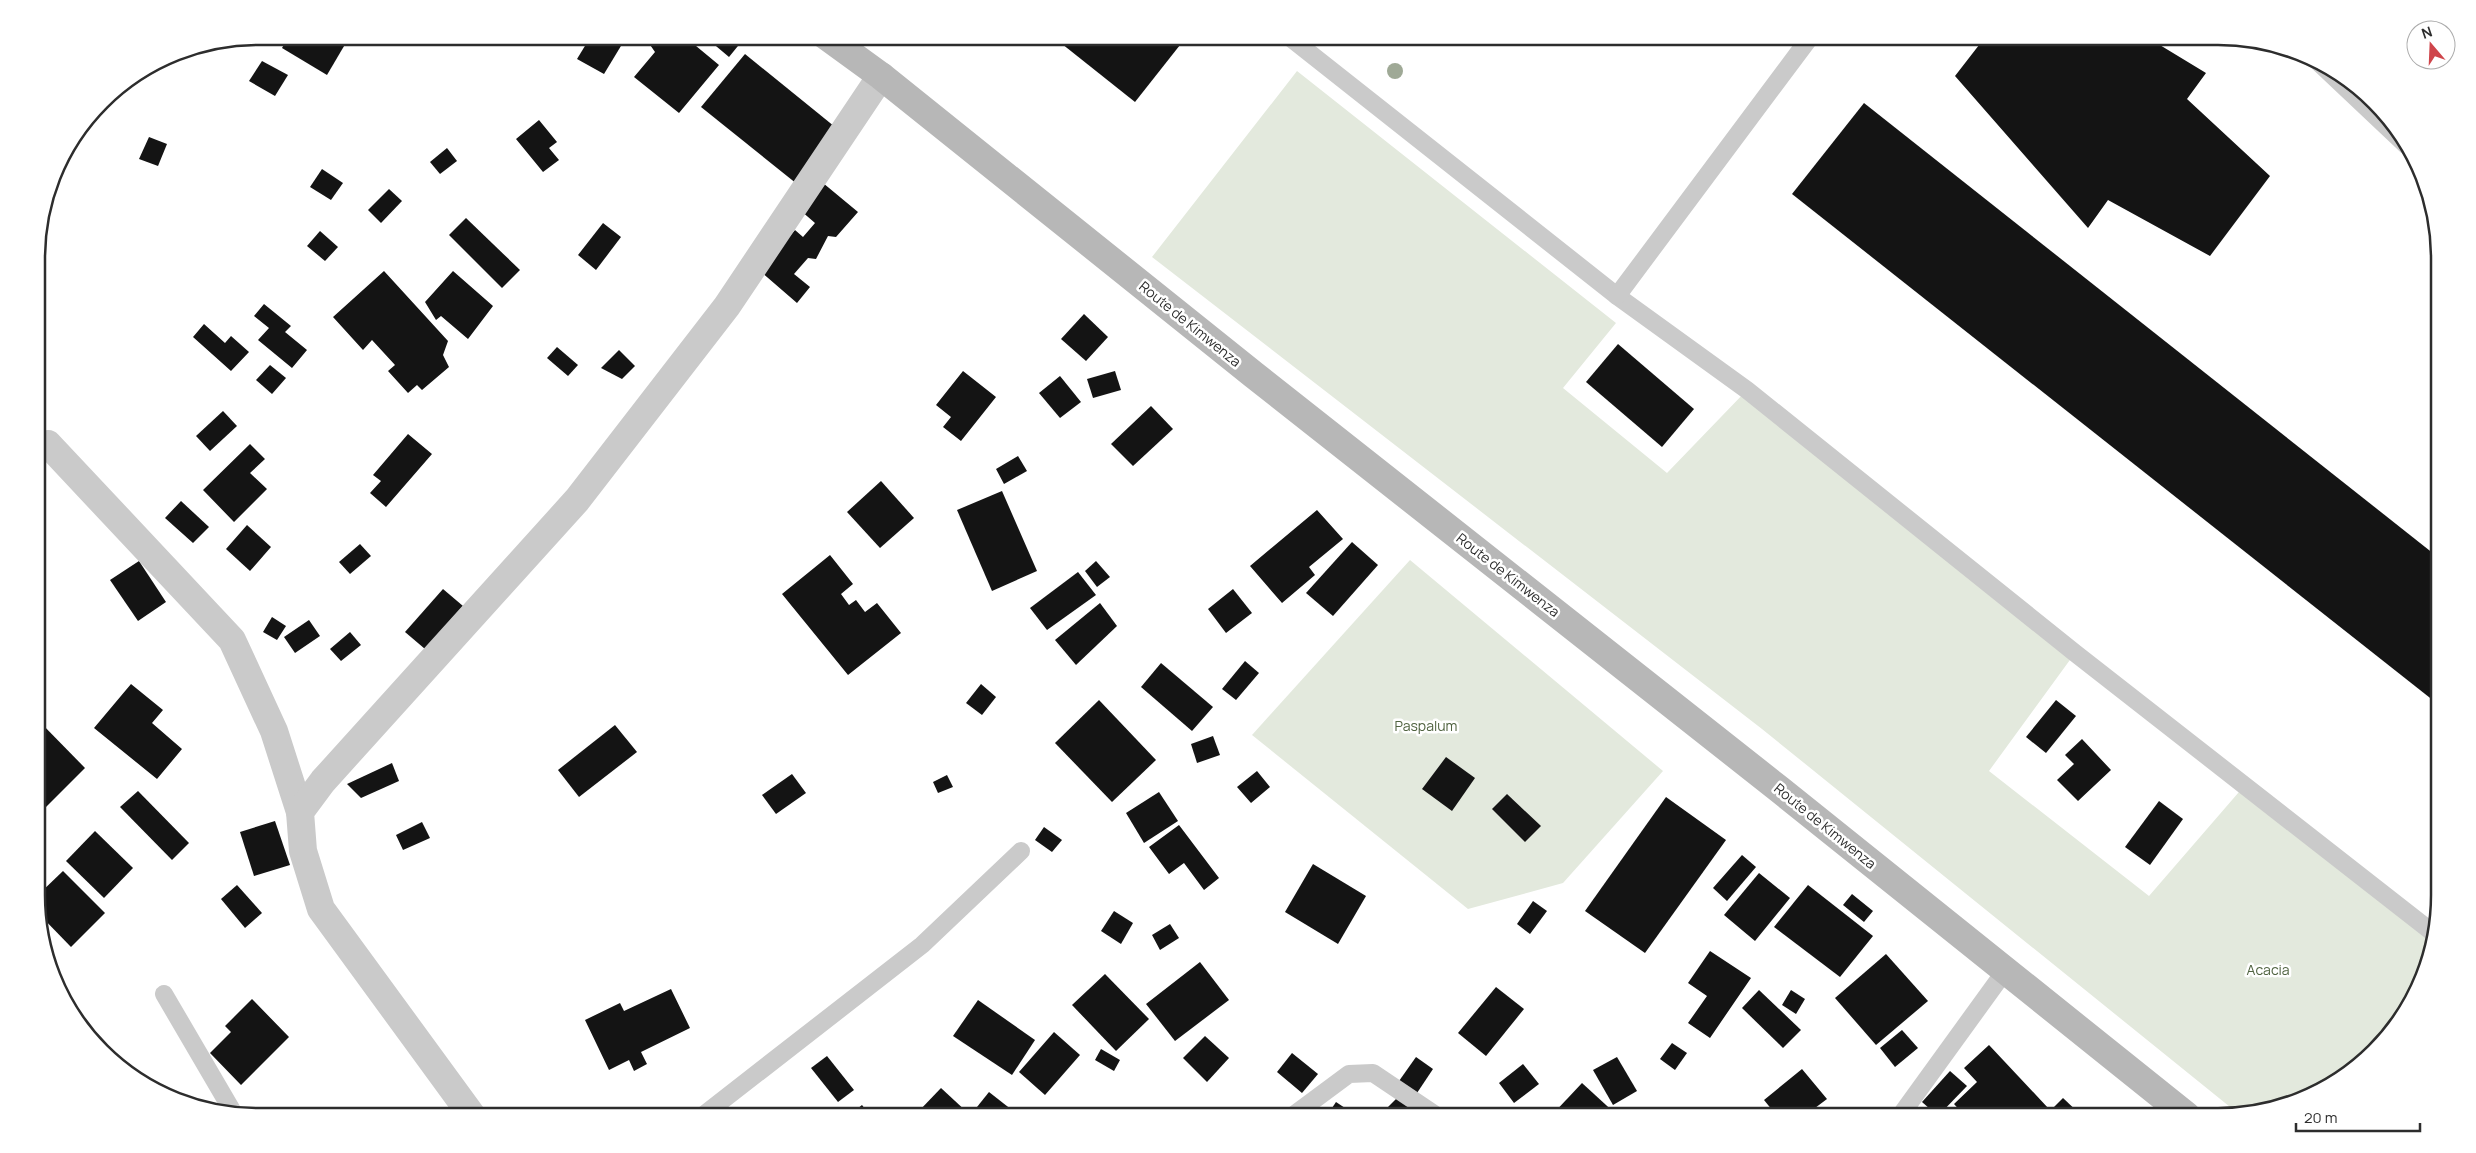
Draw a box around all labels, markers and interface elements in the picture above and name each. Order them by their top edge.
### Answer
north arrow [2406,20,2456,70]
text: N [2419,22,2434,43]
street label: Route de Kimwenza [1135,277,1245,371]
street label: Route de Kimwenza [1453,528,1564,621]
park label: Paspalum [1395,716,1458,735]
street label: Route de Kimwenza [1770,779,1880,873]
park label: Acacia [2247,960,2289,979]
scale bar [2296,1100,2420,1132]
text: 20 m [2304,1107,2337,1128]

